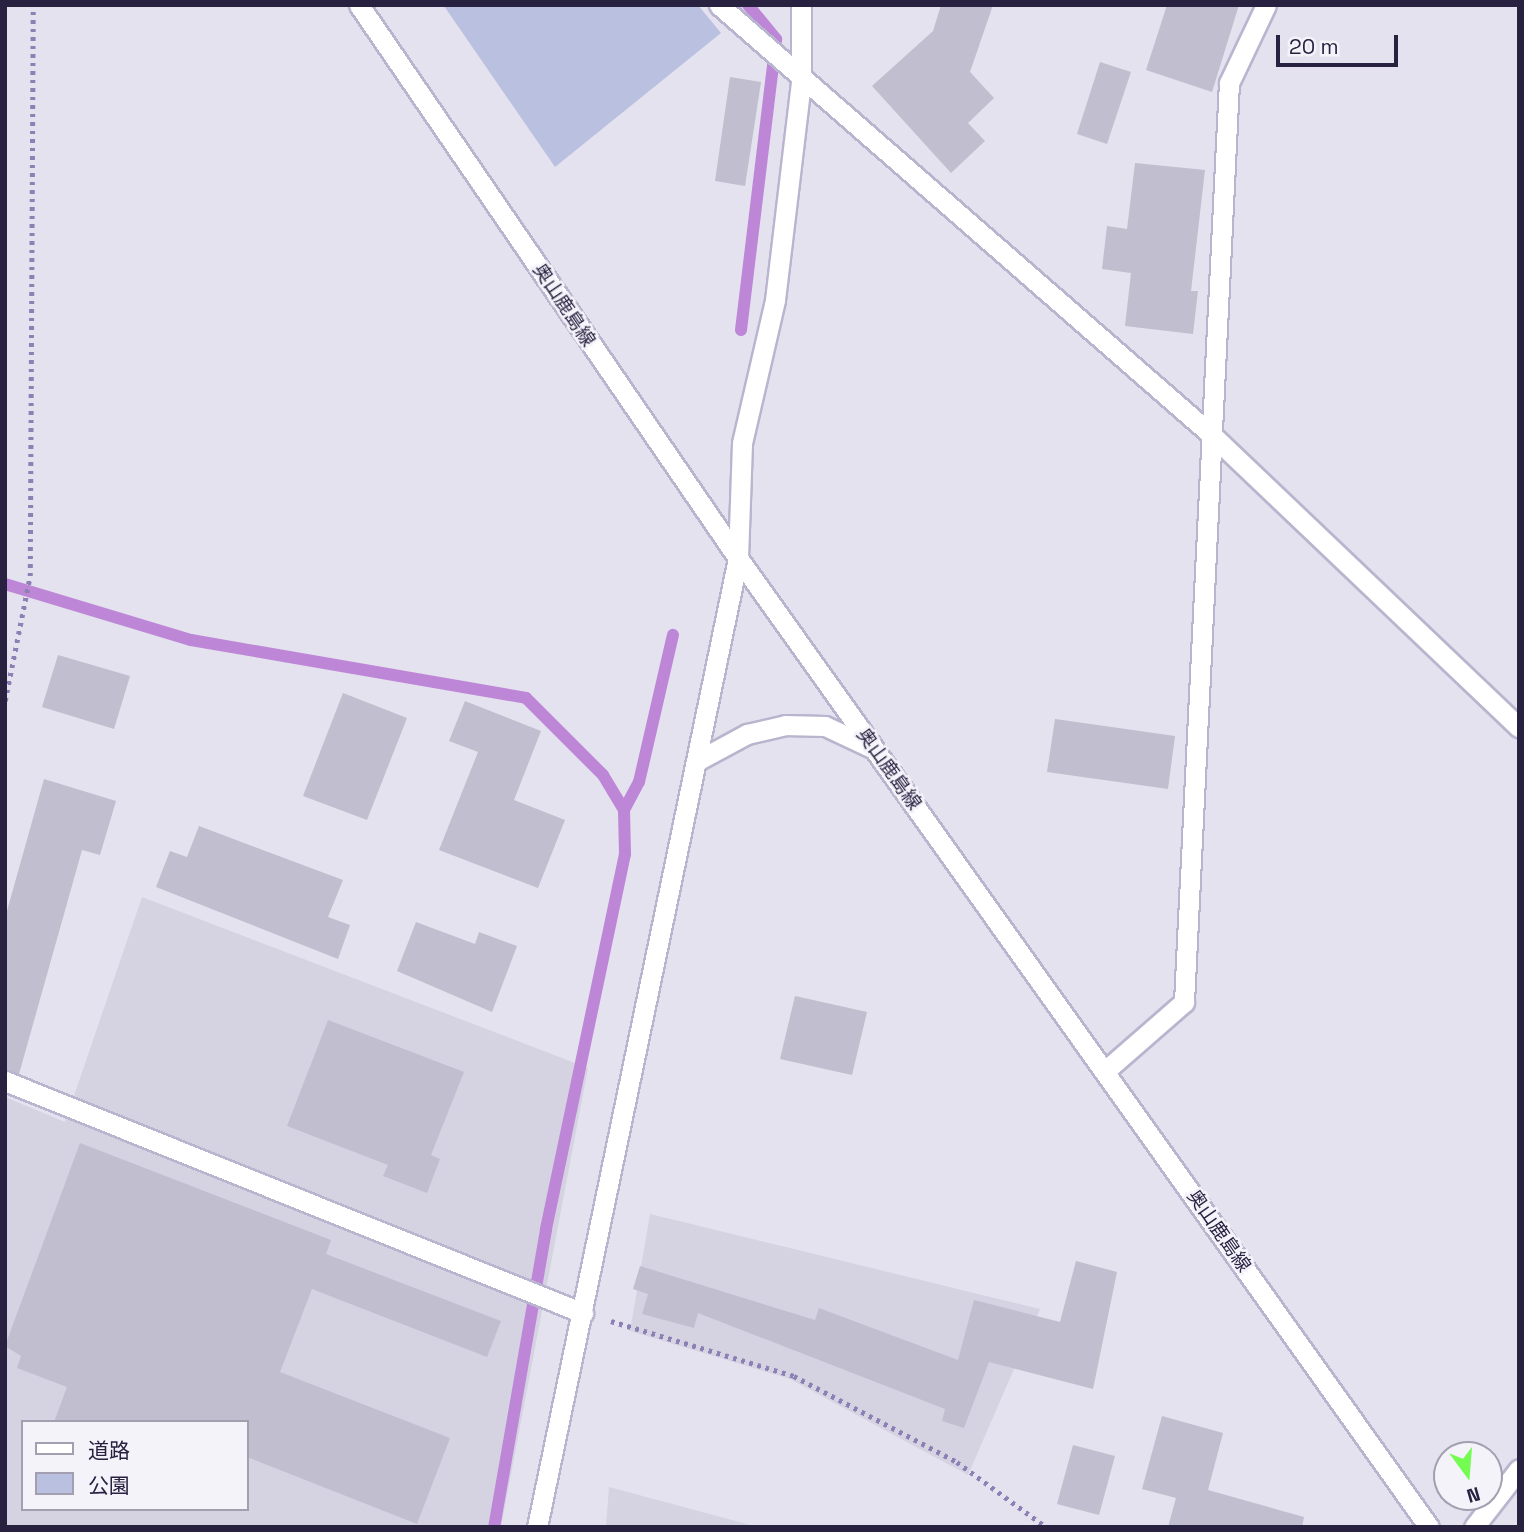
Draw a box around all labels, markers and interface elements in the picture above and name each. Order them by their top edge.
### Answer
scale bar [1279,21,1402,65]
text: 20 m [1289,33,1339,60]
street label: 奥山鹿島線 [528,259,600,351]
street label: 奥山鹿島線 [852,724,926,814]
street label: 奥山鹿島線 [1182,1186,1256,1276]
legend [21,1420,248,1511]
text: 道路 [88,1437,130,1464]
north arrow [1433,1441,1503,1511]
text: 公園 [88,1472,130,1499]
text: N [1464,1481,1483,1509]

